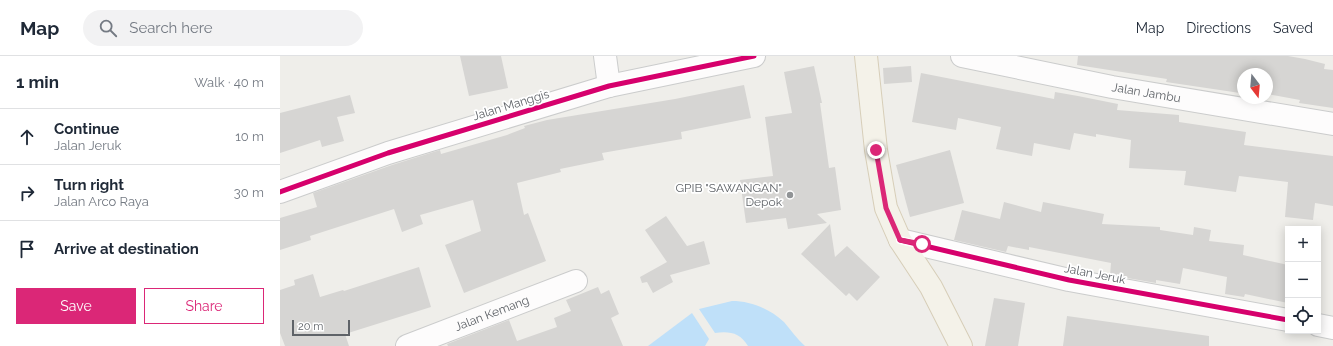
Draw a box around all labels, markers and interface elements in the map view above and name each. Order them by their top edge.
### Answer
search box [83,10,363,46]
text: Map [20,17,59,39]
icon: search [97,17,119,39]
text: Search here [129,19,213,37]
text: Map [1136,20,1164,36]
text: Directions [1186,20,1251,36]
text: Saved [1273,20,1313,36]
north arrow [1237,68,1273,104]
text: 1 min [16,72,59,92]
text: Walk · 40 m [194,75,264,90]
street label: Jalan Jambu [1111,80,1182,105]
street label: Jalan Manggis [471,87,551,123]
text: Continue [54,120,119,138]
icon: ahead [16,126,38,148]
text: 10 m [235,129,264,144]
text: Jalan Jeruk [54,138,121,153]
route end [867,141,885,159]
text: Turn right [54,176,124,194]
place label: GPIB "SAWANGAN" Depok [675,181,783,209]
icon: right [16,182,38,204]
text: 30 m [234,185,264,200]
marker: GPIB "SAWANGAN" Depok [785,190,795,200]
text: Jalan Arco Raya [54,194,149,209]
map controls [1285,226,1321,334]
button: + [1285,226,1321,262]
route start [913,235,931,253]
icon: arrive [16,238,38,260]
text: Arrive at destination [54,240,199,258]
street label: Jalan Jeruk [1063,261,1127,287]
button: − [1285,262,1321,298]
button: Save [16,288,136,324]
button: Share [144,288,264,324]
street label: Jalan Kemang [453,293,531,334]
button: locate [1285,298,1321,334]
scale bar [292,318,350,337]
text: 20 m [298,320,323,333]

